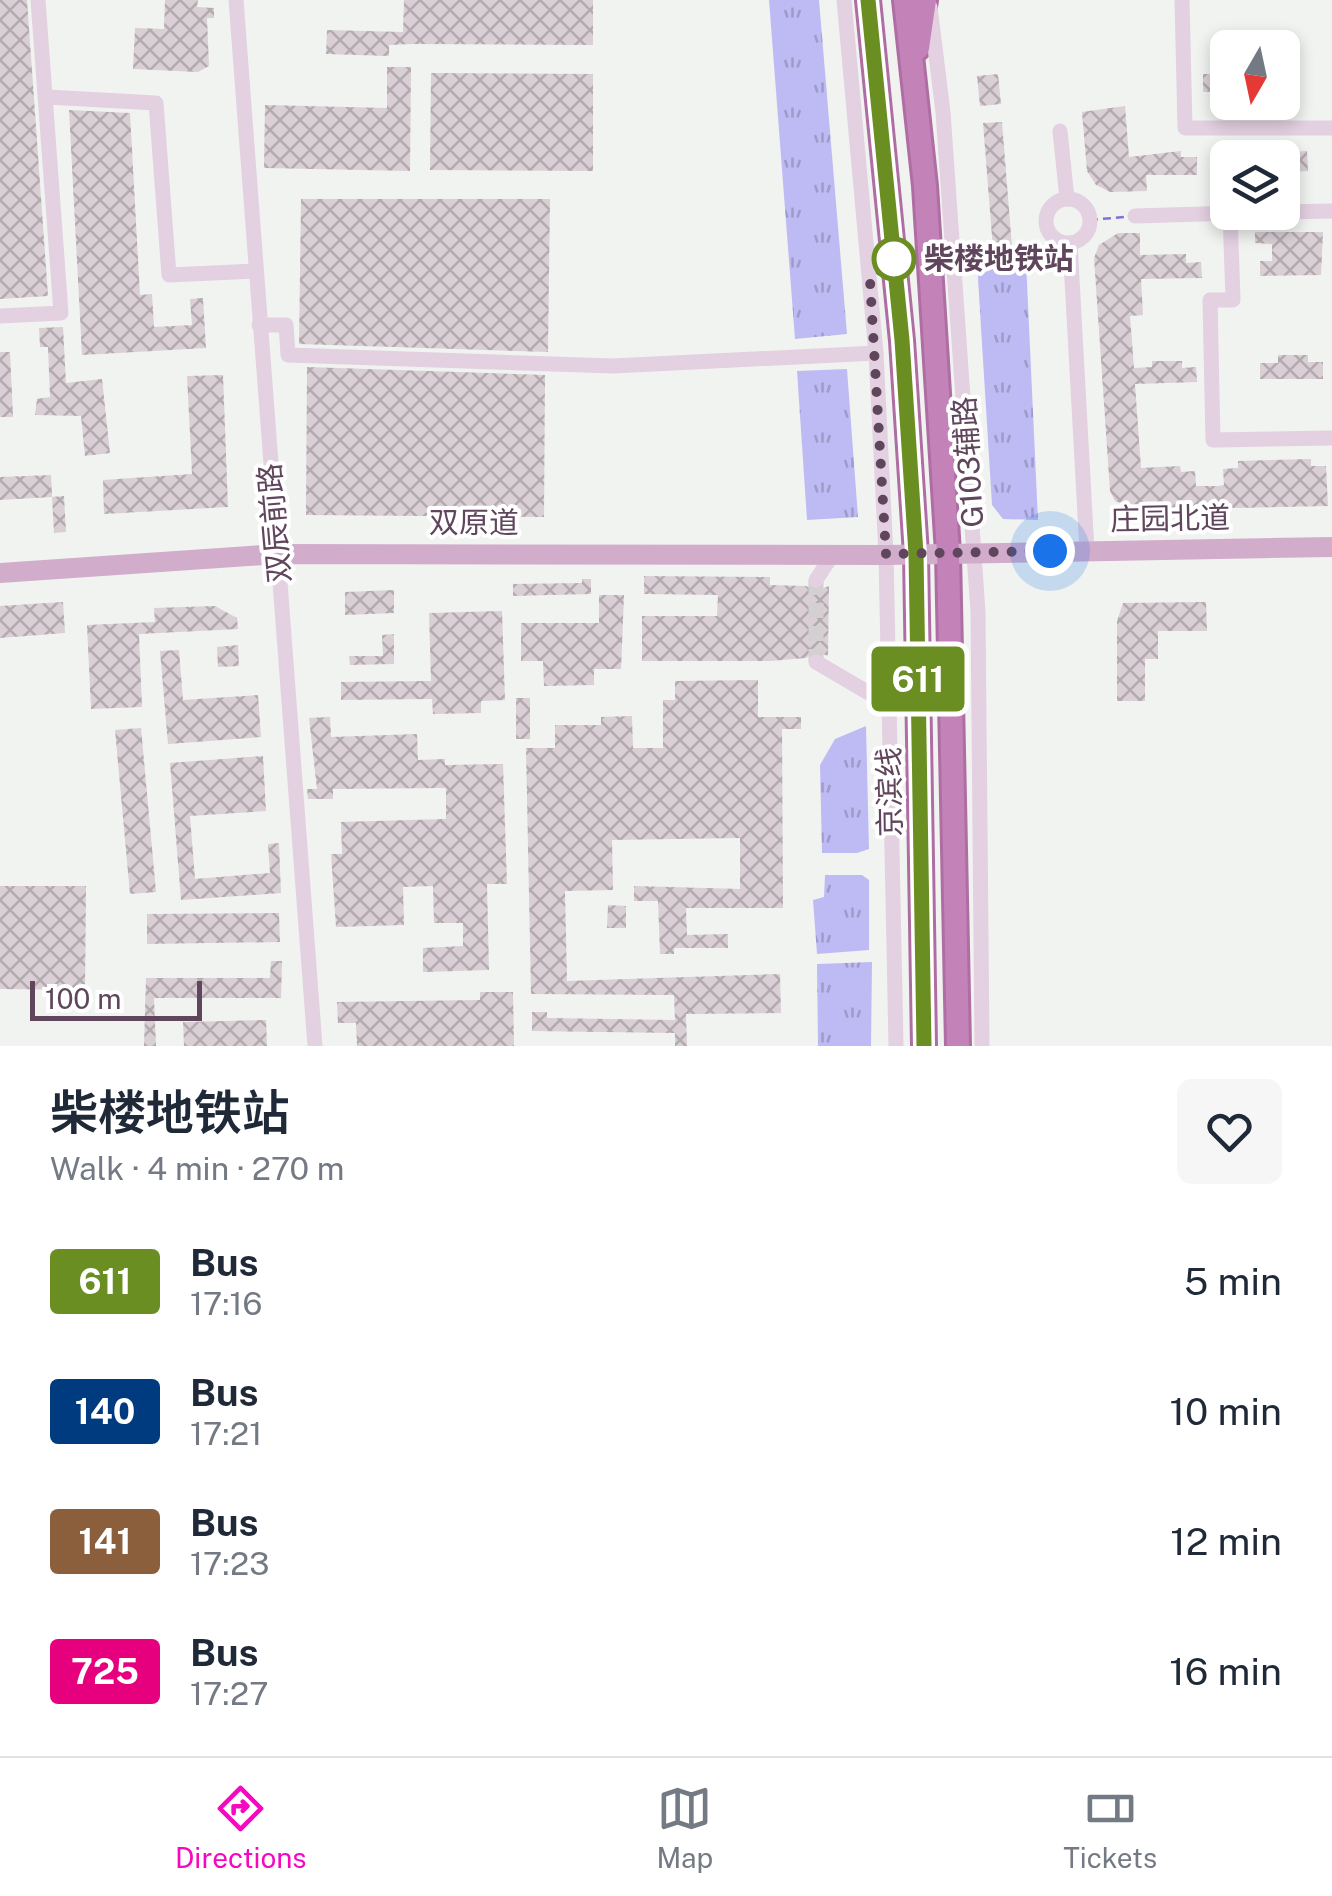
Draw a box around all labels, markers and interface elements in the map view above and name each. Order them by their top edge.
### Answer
north arrow [1210,30,1300,120]
map controls [1210,30,1300,230]
button: layers [1210,140,1300,230]
marker: 柴楼地铁站 [873,238,915,280]
place label: 柴楼地铁站 [924,240,1074,276]
street label: G103辅路 [945,395,991,529]
street label: 双辰前路 [251,462,297,584]
street label: 庄园北道 [1110,499,1230,537]
street label: 双原道 [429,504,519,540]
your location [1025,526,1075,576]
line badge: 611 [860,646,976,712]
text: 611 [891,659,945,700]
street label: 京滨线 [870,747,908,837]
scale bar [30,976,202,1020]
text: 100 m [45,982,122,1015]
button: heart [1177,1079,1282,1184]
text: 柴楼地铁站 [50,1084,290,1141]
text: Walk · 4 min · 270 m [50,1150,345,1187]
text: Bus [190,1240,259,1285]
text: 5 min [1184,1259,1282,1304]
text: 611 [78,1261,132,1302]
text: 17:16 [190,1285,262,1322]
text: Bus [190,1370,259,1415]
text: 10 min [1170,1389,1282,1434]
text: 140 [75,1391,135,1432]
text: 17:21 [190,1415,262,1452]
text: Bus [190,1500,259,1545]
text: 12 min [1170,1519,1282,1564]
text: 141 [79,1521,131,1562]
text: 17:23 [190,1545,269,1582]
text: Bus [190,1630,259,1675]
text: 16 min [1169,1649,1282,1694]
text: 725 [71,1651,139,1692]
text: 17:27 [190,1675,268,1712]
tab: Directions [175,1781,306,1874]
tab: Map [656,1781,713,1874]
tab: Tickets [1063,1781,1157,1874]

